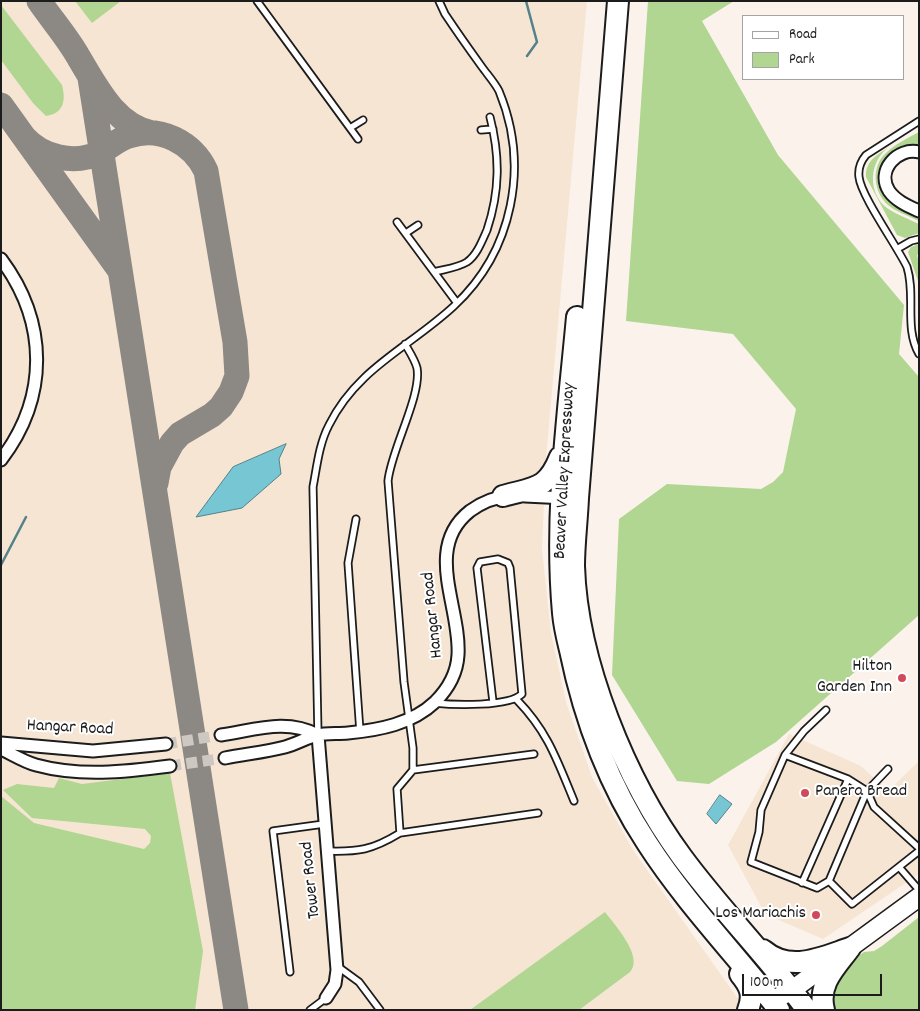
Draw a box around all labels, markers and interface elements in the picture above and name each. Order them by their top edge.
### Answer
legend [742,15,905,80]
text: Road [789,24,817,46]
text: Park [789,49,815,71]
street label: Beaver Valley Expressway [551,382,581,560]
street label: Hangar Road [419,571,449,659]
place label: Hilton Garden Inn [817,657,892,700]
marker: Hilton Garden Inn [896,672,908,684]
street label: Hangar Road [26,716,114,742]
place label: Panera Bread [815,782,907,804]
marker: Panera Bread [799,787,811,799]
street label: Tower Road [297,840,327,920]
place label: Los Mariachis [715,904,806,926]
marker: Los Mariachis [810,909,822,921]
scale bar [745,964,885,996]
text: 100 m [750,972,783,994]

